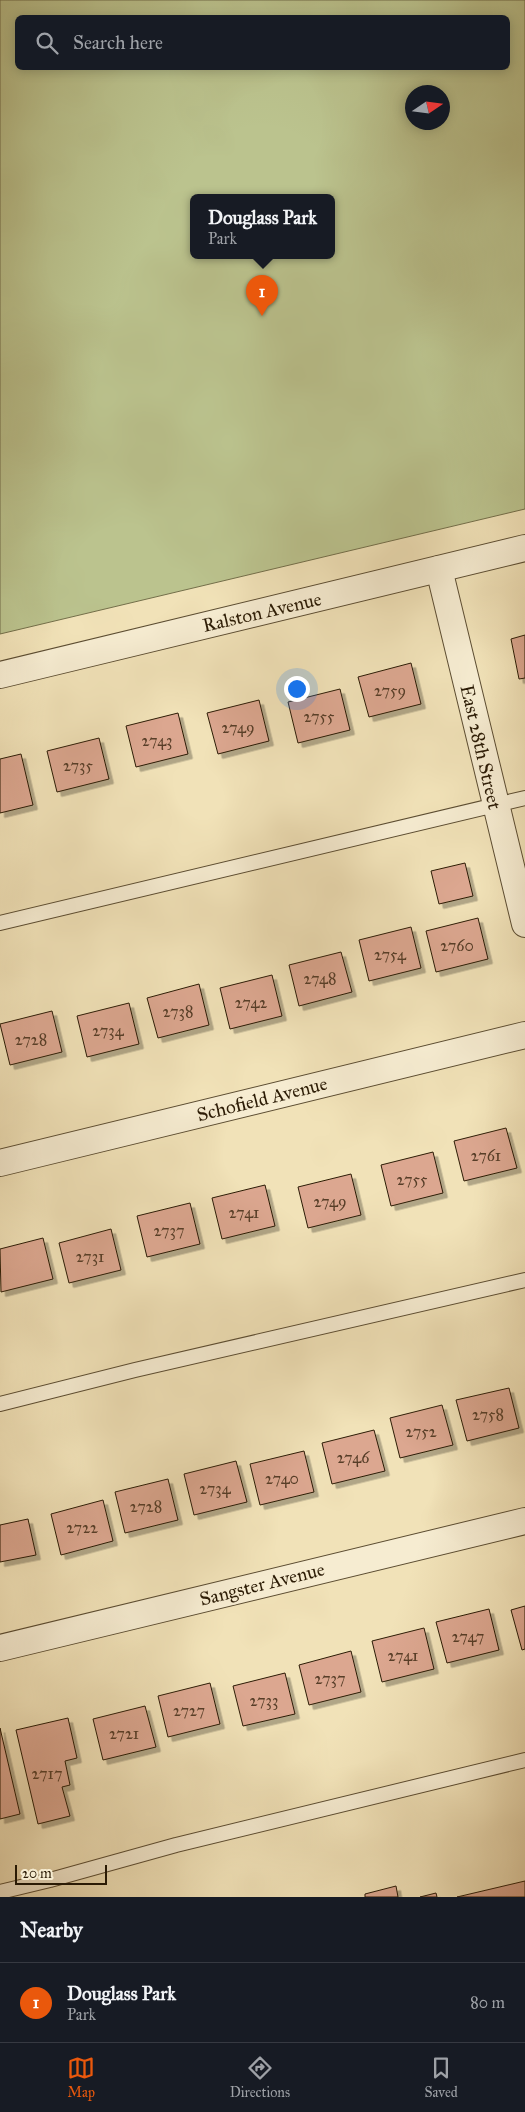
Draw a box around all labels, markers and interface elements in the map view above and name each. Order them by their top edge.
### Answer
search box [15,15,510,70]
icon: search [33,29,61,57]
text: Search here [73,31,163,54]
north arrow [405,85,450,130]
popup [190,194,335,259]
text: Douglass Park [208,206,317,229]
text: Park [208,229,237,248]
pin: 1 [246,275,278,316]
street label: Ralston Avenue [200,587,324,637]
your location [284,676,310,702]
house number: 2759 [374,681,406,700]
street label: East 28th Street [455,682,507,812]
house number: 2755 [304,707,335,726]
house number: 2749 [221,718,255,737]
house number: 2743 [142,731,172,750]
house number: 2735 [63,756,93,775]
house number: 2760 [440,936,474,955]
house number: 2754 [374,945,407,964]
house number: 2748 [303,969,337,988]
house number: 2742 [235,993,267,1012]
house number: 2738 [163,1002,193,1021]
house number: 2734 [92,1021,125,1040]
house number: 2728 [15,1030,47,1049]
street label: Schofield Avenue [194,1072,330,1126]
house number: 2761 [471,1146,501,1165]
house number: 2755 [397,1170,428,1189]
house number: 2749 [313,1192,347,1211]
house number: 2741 [229,1203,259,1222]
house number: 2737 [154,1221,184,1240]
house number: 2731 [76,1247,104,1266]
house number: 2758 [472,1405,504,1424]
house number: 2752 [405,1422,437,1441]
house number: 2746 [337,1448,370,1467]
house number: 2740 [265,1469,299,1488]
house number: 2734 [199,1479,232,1498]
house number: 2728 [130,1497,162,1516]
house number: 2722 [66,1518,98,1537]
street label: Sangster Avenue [197,1557,327,1612]
house number: 2747 [452,1627,484,1646]
house number: 2741 [388,1646,418,1665]
house number: 2737 [315,1669,345,1688]
house number: 2733 [250,1691,278,1710]
house number: 2727 [173,1701,205,1720]
house number: 2721 [109,1724,139,1743]
house number: 2717 [32,1764,62,1783]
scale bar [15,1862,108,1885]
text: 20 m [22,1865,52,1882]
text: Nearby [20,1917,83,1943]
text: Douglass Park [67,1982,176,2005]
text: 1 [33,1993,39,2012]
text: 80 m [470,1993,505,2012]
text: Park [67,2005,96,2024]
tab: Map [67,2054,95,2101]
tab: Directions [230,2054,290,2101]
tab: Saved [425,2054,458,2101]

